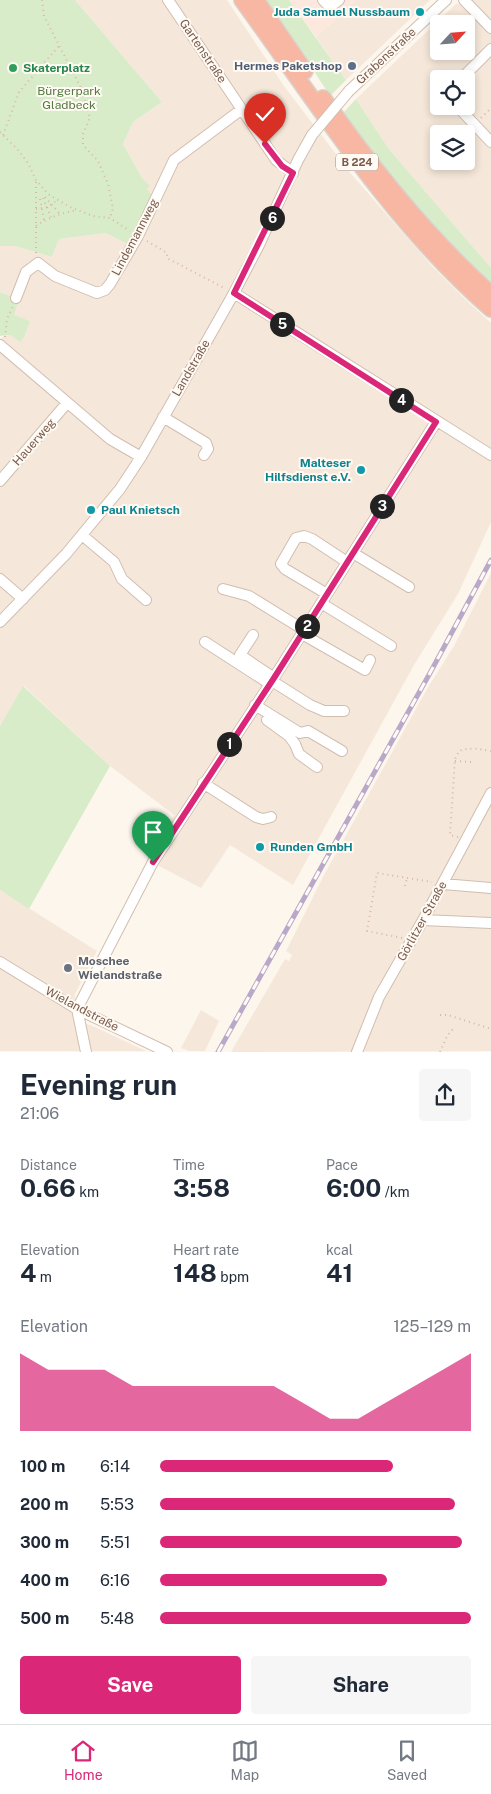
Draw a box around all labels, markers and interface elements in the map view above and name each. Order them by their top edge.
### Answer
place label: Juda Samuel Nussbaum [274,5,410,19]
marker: Juda Samuel Nussbaum [414,6,426,18]
north arrow [430,15,475,60]
map controls [430,15,475,170]
street label: Gartenstraße [177,17,230,86]
street label: Grabenstraße [353,25,419,87]
place label: Hermes Paketshop [234,59,342,73]
marker: Hermes Paketshop [346,60,358,72]
place label: Skaterplatz [23,61,90,75]
marker: Skaterplatz [7,62,19,74]
button: locate [430,70,475,115]
park label: Bürgerpark Gladbeck [37,84,101,112]
pin [244,93,286,144]
icon: check [251,100,279,128]
button: layers [430,125,475,170]
road number: B 224 [336,154,378,170]
street label: Lindemannweg [109,196,161,278]
pin: 6 [260,206,284,230]
text: 6 [268,210,277,226]
pin: 5 [270,312,294,336]
text: 5 [278,316,287,332]
street label: Landstraße [169,337,213,399]
pin: 4 [388,388,414,412]
text: 4 [397,392,406,408]
street label: Hauerweg [10,416,58,468]
place label: Malteser Hilfsdienst e.V. [265,456,351,484]
marker: Malteser Hilfsdienst e.V. [355,464,367,476]
pin: 3 [370,494,394,518]
text: 3 [378,498,387,514]
place label: Paul Knietsch [101,503,180,517]
marker: Paul Knietsch [85,504,97,516]
pin: 2 [294,614,320,638]
text: 2 [303,618,312,634]
pin: 1 [216,732,242,756]
text: 1 [227,736,233,752]
pin [132,811,174,862]
icon: arrive [139,818,167,846]
place label: Runden GmbH [270,840,353,854]
marker: Runden GmbH [254,841,266,853]
street label: Görlitzer Straße [394,878,450,963]
place label: Moschee Wielandstraße [78,954,162,982]
marker: Moschee Wielandstraße [62,962,74,974]
street label: Wielandstraße [43,984,121,1034]
text: Evening run [20,1068,177,1101]
button: share [419,1069,471,1121]
text: 21:06 [20,1104,59,1123]
text: Distance [20,1157,77,1173]
text: Time [173,1157,205,1173]
text: Pace [326,1157,358,1173]
text: 0.66 [20,1173,76,1203]
text: 3:58 [173,1173,230,1203]
text: 6:00 [326,1173,381,1203]
text: km [76,1184,99,1200]
text: /km [381,1184,410,1200]
text: Elevation [20,1242,79,1258]
text: Heart rate [173,1242,239,1258]
text: kcal [326,1242,353,1258]
text: 4 [20,1258,36,1288]
text: 148 [173,1258,217,1288]
text: 41 [326,1258,353,1288]
text: m [36,1269,52,1285]
text: bpm [217,1269,249,1285]
text: Elevation [20,1317,88,1336]
text: 125–129 m [393,1317,471,1336]
text: 100 m [20,1457,65,1476]
text: 6:14 [100,1457,130,1476]
text: 200 m [20,1495,69,1514]
text: 5:53 [100,1495,134,1514]
text: 300 m [20,1533,69,1552]
text: 5:51 [100,1533,131,1552]
text: 400 m [20,1571,69,1590]
text: 6:16 [100,1571,130,1590]
text: 500 m [20,1609,69,1628]
text: 5:48 [100,1609,134,1628]
button: Save [20,1656,241,1714]
button: Share [251,1656,471,1714]
tab: Home [64,1737,103,1783]
tab: Map [231,1737,259,1783]
tab: Saved [387,1737,427,1783]

